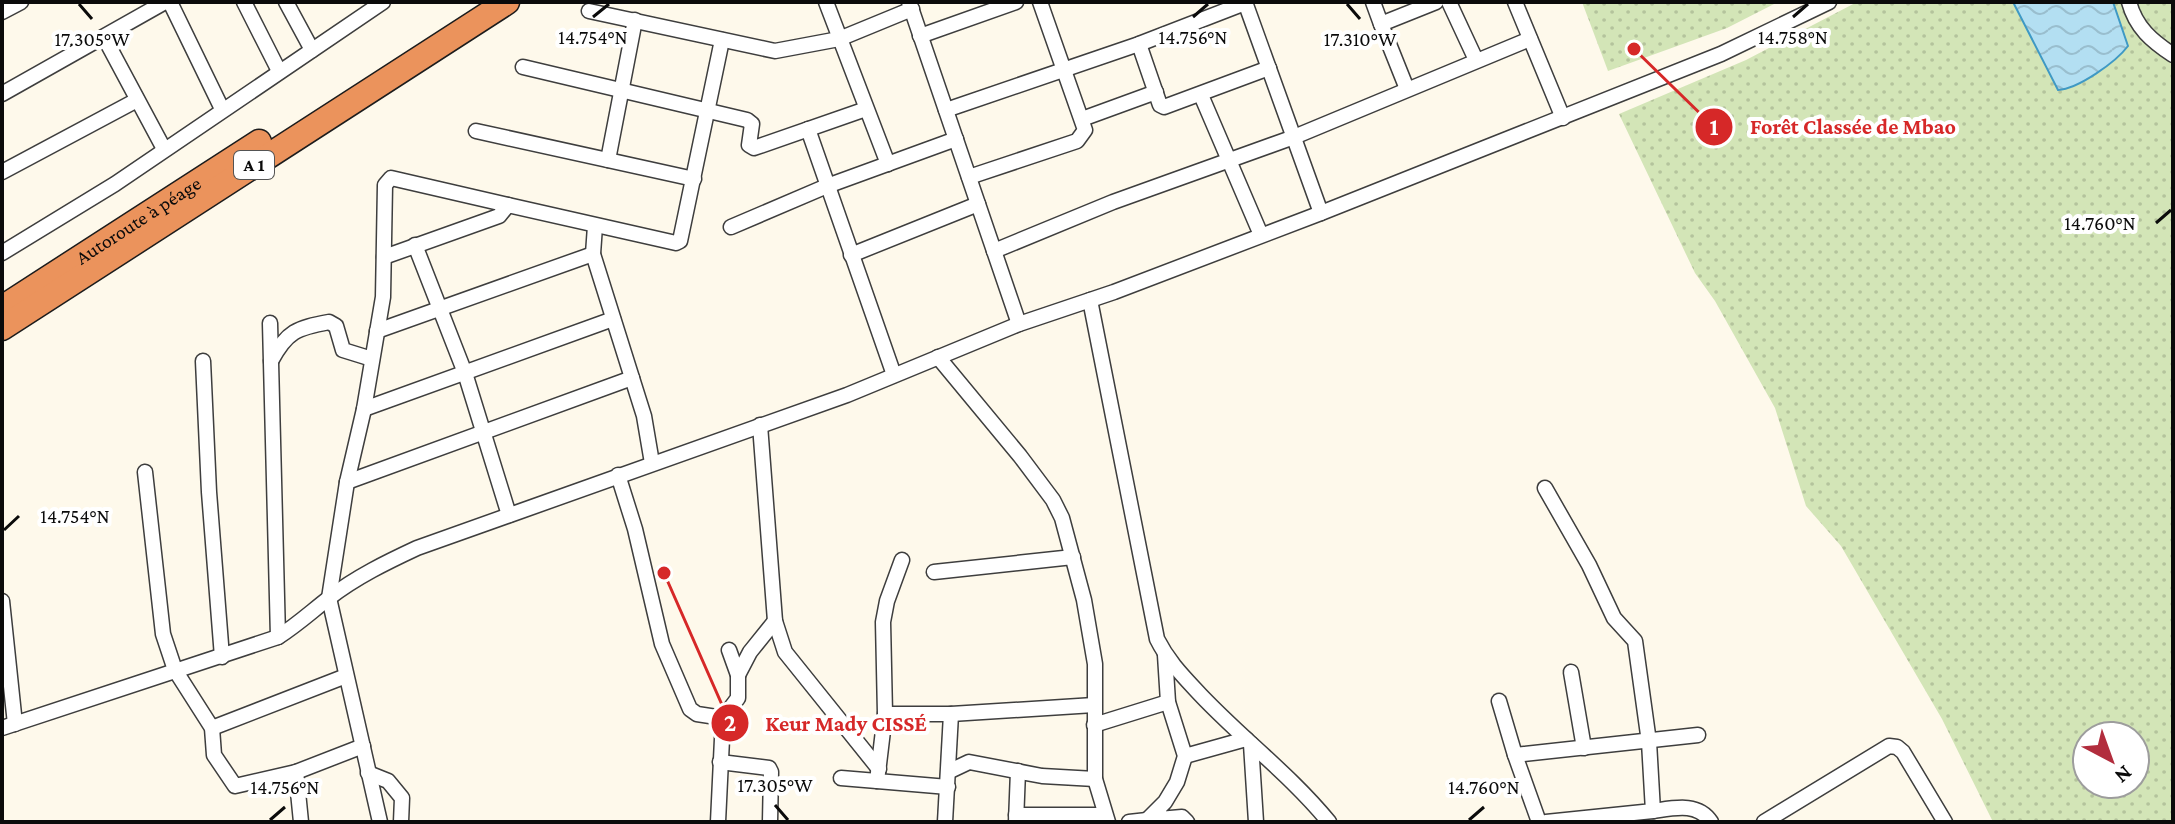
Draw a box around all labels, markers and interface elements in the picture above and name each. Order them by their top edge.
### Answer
text: 14.754°N [558,26,628,48]
text: 14.756°N [1159,26,1227,48]
text: 14.758°N [1758,26,1828,48]
text: 17.305°W [54,28,130,50]
text: 17.310°W [1324,28,1397,50]
callout: Forêt Classée de Mbao [1694,104,1971,150]
text: 1 [1710,113,1719,140]
text: Forêt Classée de Mbao [1750,114,1956,139]
road number: A 1 [234,151,274,179]
street label: Autoroute à péage [71,172,205,269]
text: 14.760°N [2064,212,2136,234]
text: 14.754°N [40,505,110,527]
callout: Keur Mady CISSÉ [710,700,943,746]
text: 2 [724,709,736,736]
text: Keur Mady CISSÉ [765,711,927,736]
north arrow [2071,720,2151,800]
text: N [2110,760,2138,789]
text: 17.305°W [737,774,813,796]
text: 14.756°N [251,776,319,798]
text: 14.760°N [1448,776,1520,798]

